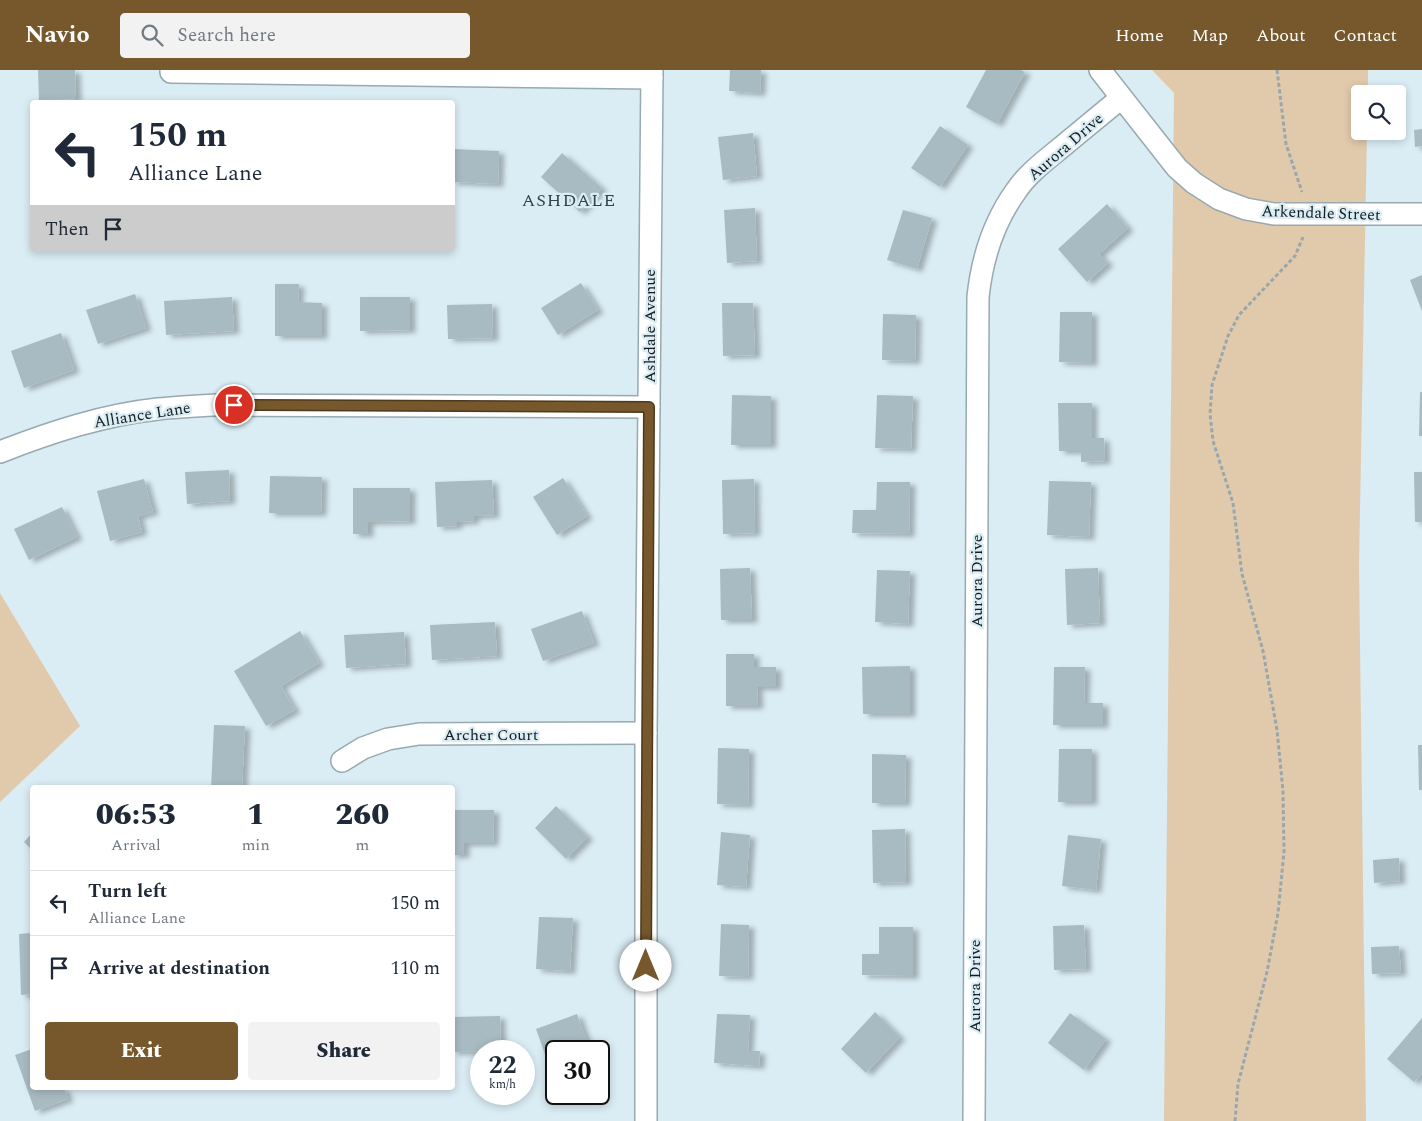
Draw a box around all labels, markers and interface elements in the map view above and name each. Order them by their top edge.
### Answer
search box [120,13,470,58]
text: Navio [25,17,90,53]
icon: search [138,21,166,49]
text: Search here [178,21,276,50]
text: Home [1115,22,1164,49]
text: Map [1192,22,1228,49]
text: About [1256,22,1306,49]
text: Contact [1334,22,1397,49]
map controls [1351,85,1406,140]
button: search [1351,85,1406,140]
street label: Aurora Drive [1023,107,1109,186]
text: 150 m [128,109,227,162]
icon: left [45,120,110,185]
text: Alliance Lane [128,157,262,190]
district label: ASHDALE [522,187,616,214]
street label: Arkendale Street [1261,199,1381,227]
text: Then [45,215,89,244]
icon: arrive [99,215,127,243]
street label: Ashdale Avenue [638,269,662,383]
pin [213,384,255,426]
icon: arrive [220,391,248,419]
street label: Alliance Lane [92,395,192,434]
street label: Aurora Drive [965,534,989,628]
street label: Archer Court [444,723,539,747]
text: 06:53 [96,792,176,838]
text: 1 [247,792,265,838]
text: 260 [335,792,389,838]
text: Arrival [111,833,161,857]
text: min [242,833,270,857]
text: m [355,833,369,857]
text: Turn left [88,877,167,906]
icon: left [45,889,73,917]
text: 150 m [390,889,440,918]
text: Alliance Lane [88,906,186,930]
position arrow [619,939,671,991]
street label: Aurora Drive [963,939,987,1033]
icon: arrive [45,954,73,982]
text: Arrive at destination [88,954,270,983]
text: 110 m [390,954,440,983]
button: Exit [45,1022,238,1080]
button: Share [248,1022,440,1080]
speed limit sign: 30 [545,1040,610,1105]
text: 22 [488,1047,517,1085]
text: km/h [489,1075,516,1094]

